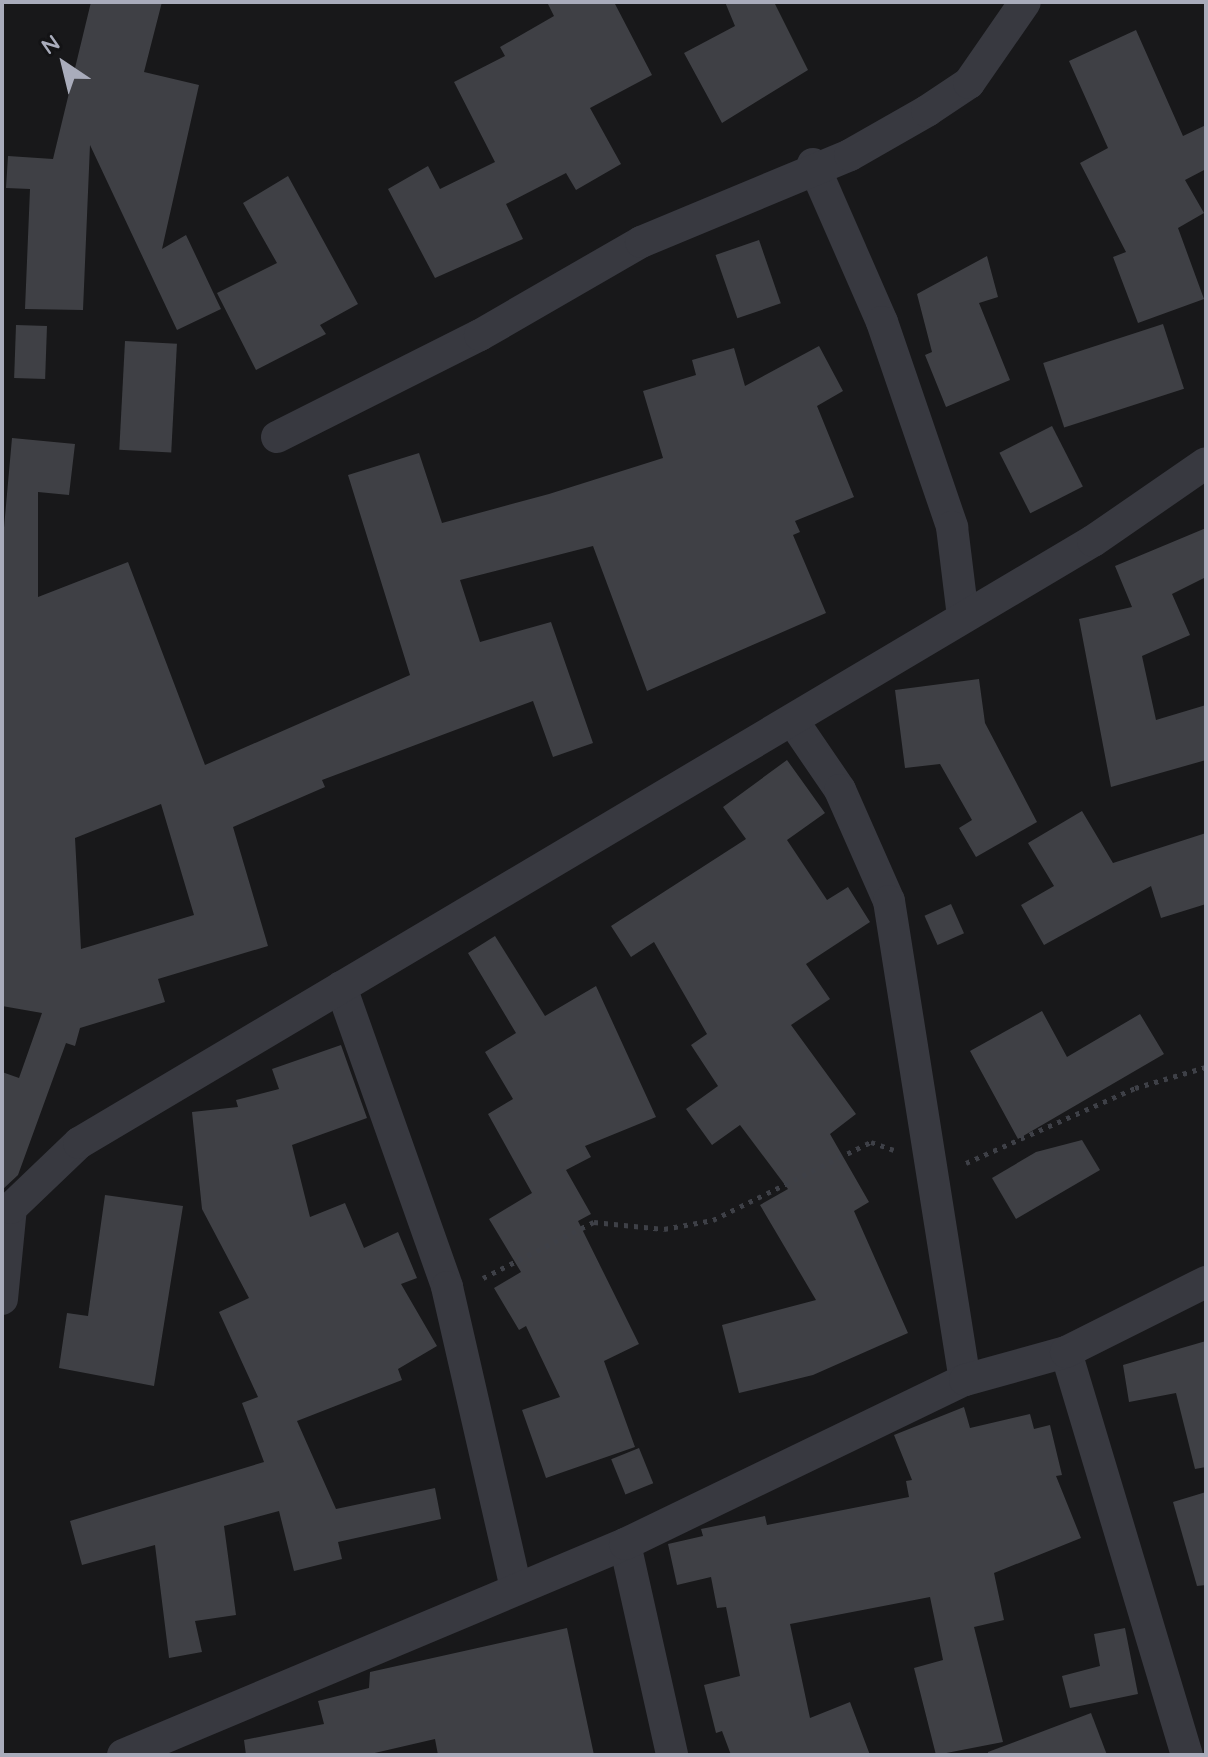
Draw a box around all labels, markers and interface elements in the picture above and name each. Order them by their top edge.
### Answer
north arrow [24,24,104,104]
text: N [36,28,65,60]

